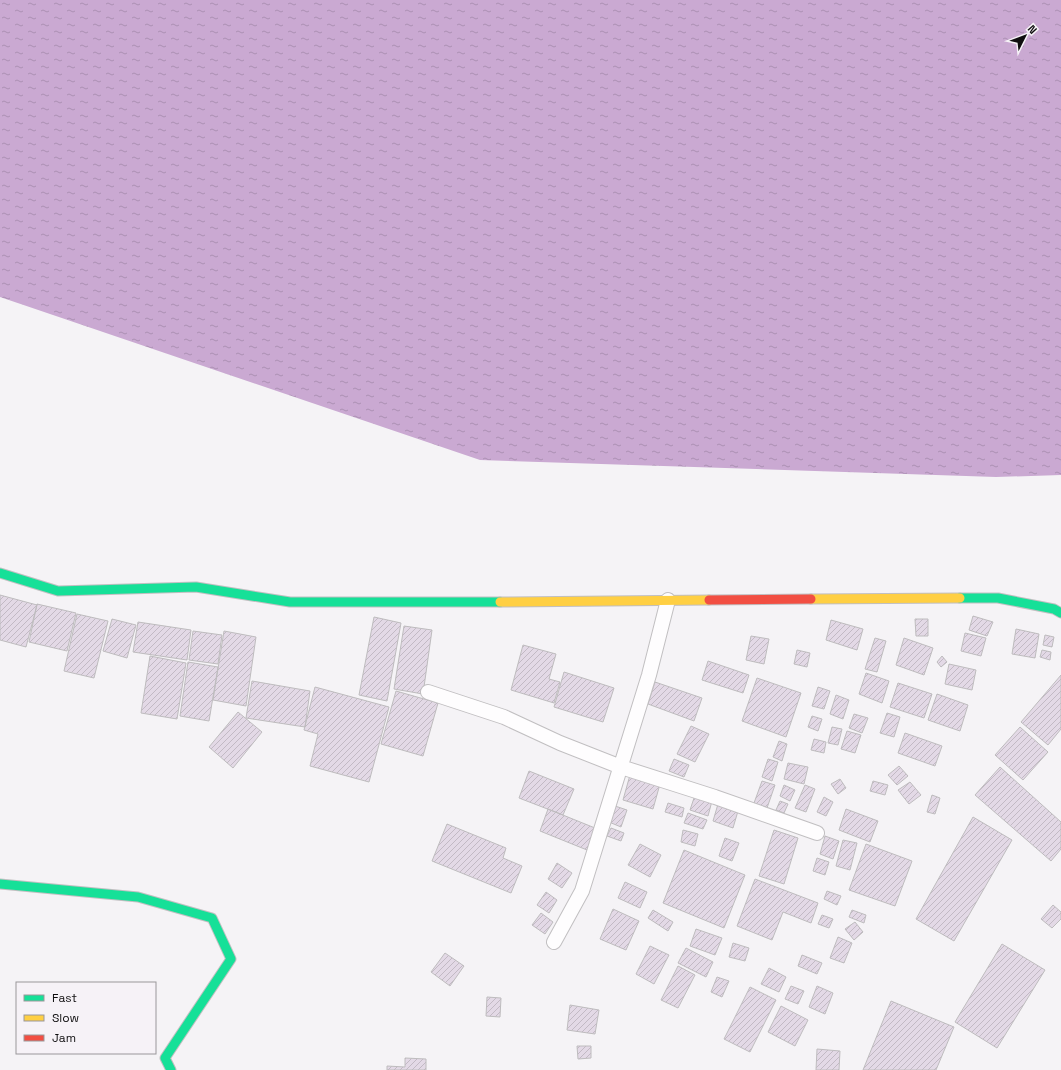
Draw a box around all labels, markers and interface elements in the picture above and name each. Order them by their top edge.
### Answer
north arrow [1005,16,1045,56]
text: N [1025,22,1040,37]
legend [16,982,156,1054]
text: Fast [52,990,77,1006]
text: Slow [52,1010,79,1026]
text: Jam [52,1030,76,1046]

